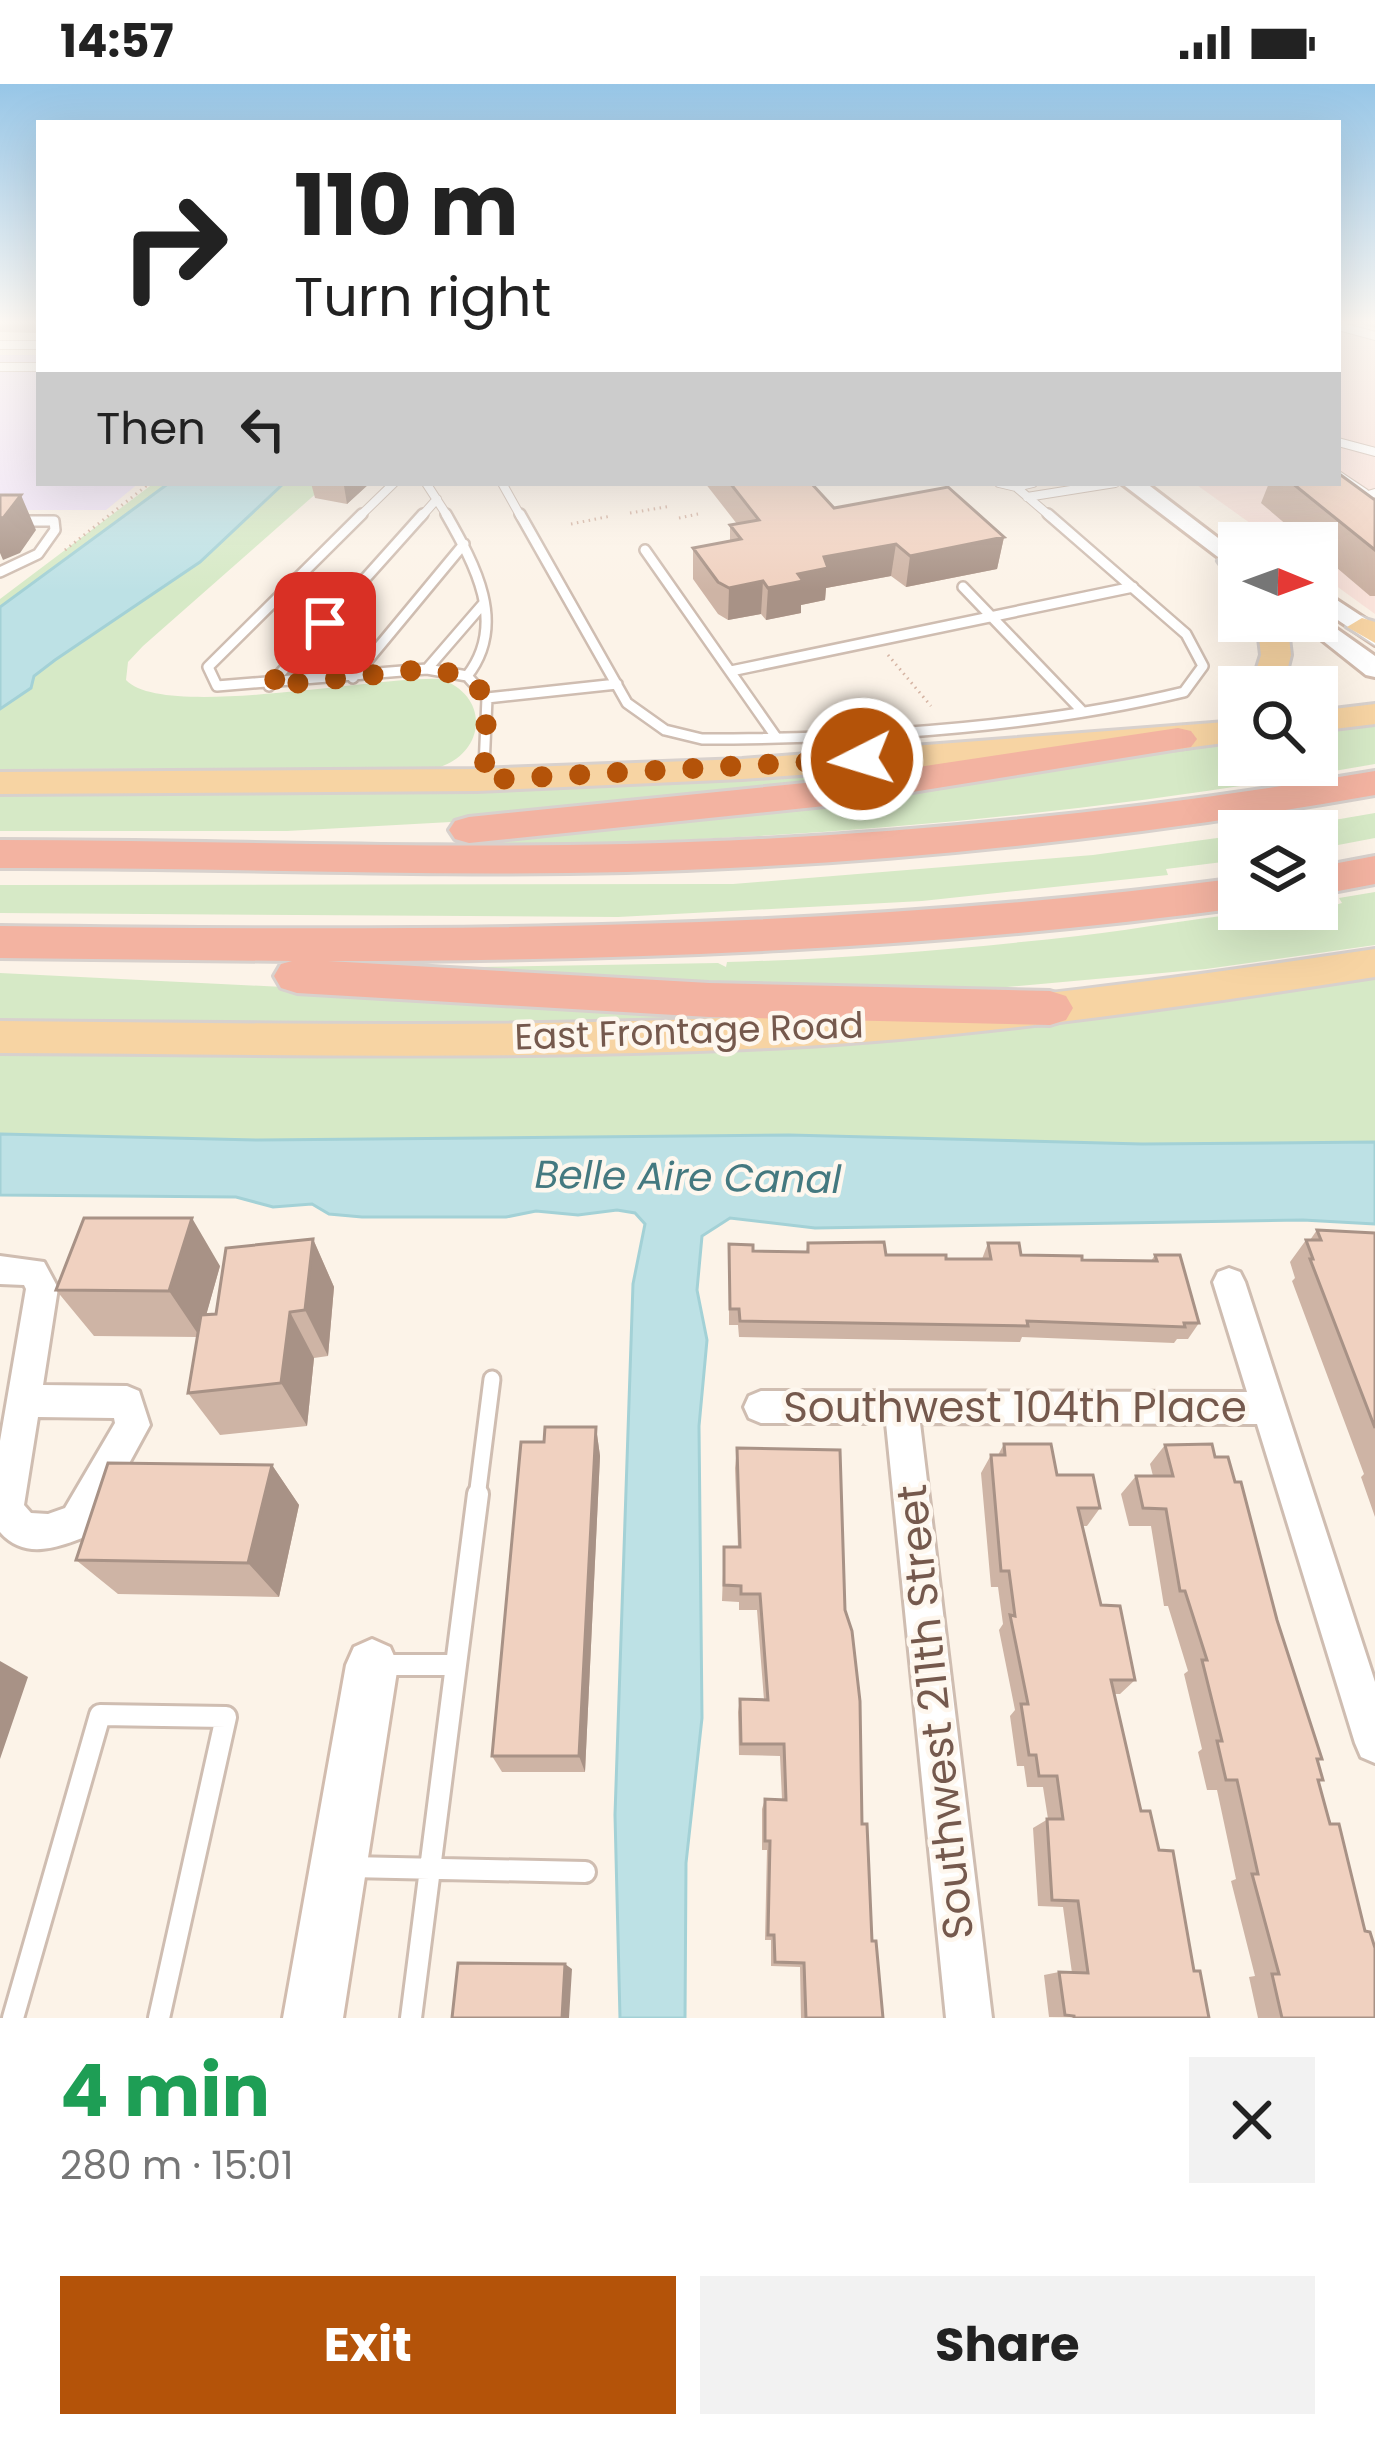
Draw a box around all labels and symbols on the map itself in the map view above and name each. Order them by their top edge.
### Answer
north arrow [1218,522,1338,642]
pin [274,572,376,674]
position arrow [799,696,925,822]
street label: East Frontage Road [514,999,864,1063]
water label: Belle Aire Canal [534,1147,842,1207]
street label: Southwest 104th Place [783,1378,1247,1437]
street label: Southwest 211th Street [882,1482,988,1942]

